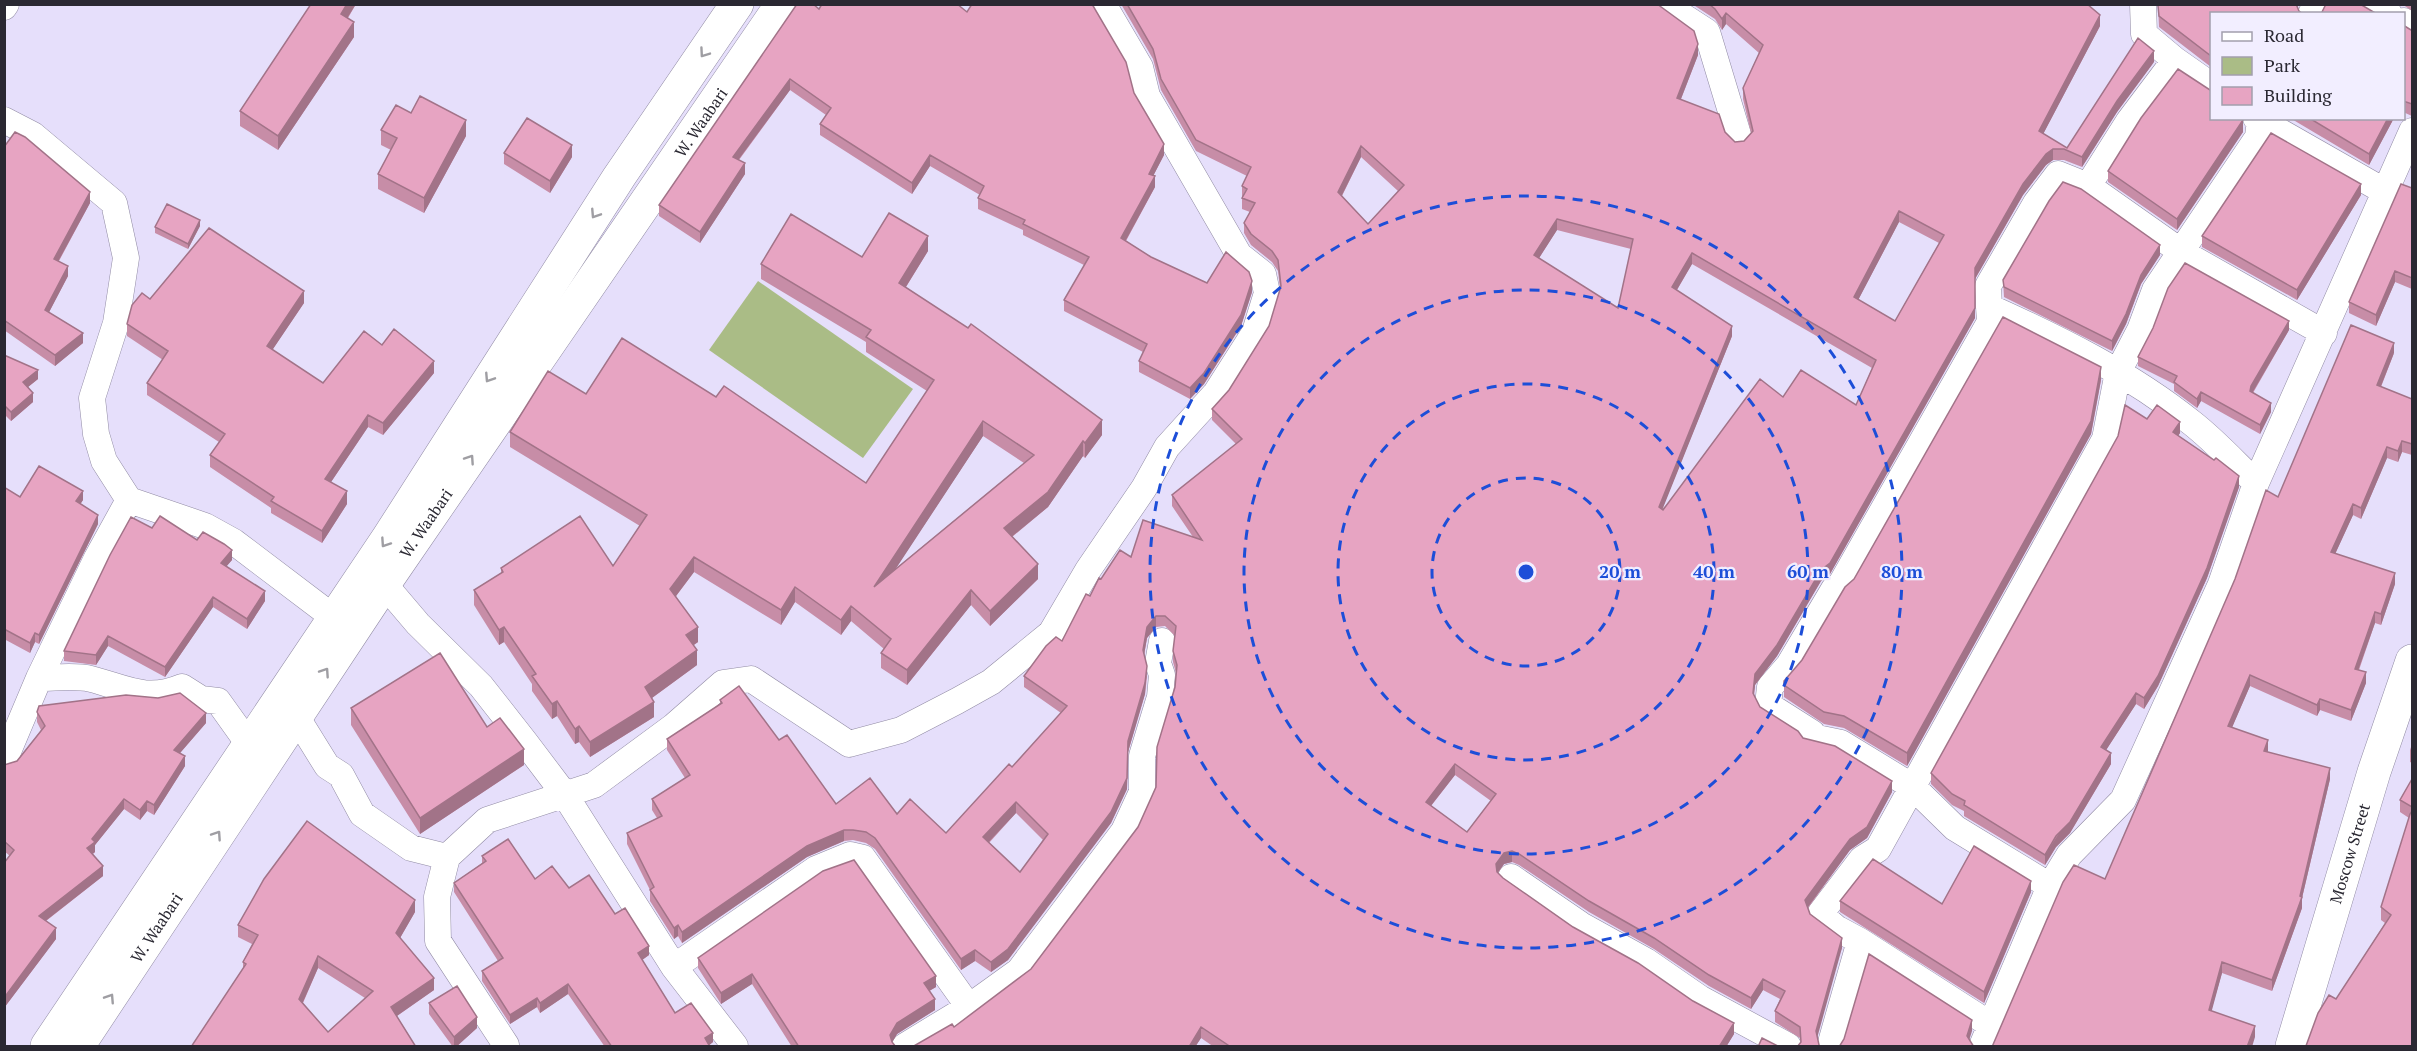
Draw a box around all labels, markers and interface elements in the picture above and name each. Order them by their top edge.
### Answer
legend [2210,12,2405,120]
text: Road [2264,23,2304,47]
one-way arrow [700,46,711,57]
text: Park [2264,53,2301,77]
street label: W. Waabari [669,83,732,161]
text: Building [2264,83,2332,107]
one-way arrow [590,208,602,218]
one-way arrow [485,372,497,382]
one-way arrow [463,455,474,466]
street label: W. Waabari [394,484,457,562]
one-way arrow [381,536,392,547]
text: 20 m [1599,559,1641,583]
text: 40 m [1693,559,1735,583]
text: 60 m [1787,559,1829,583]
text: 80 m [1881,559,1923,583]
centre of rings [1516,562,1536,582]
one-way arrow [318,668,329,679]
street label: Moscow Street [2324,801,2375,906]
one-way arrow [210,830,221,841]
street label: W. Waabari [125,888,188,967]
one-way arrow [103,993,114,1004]

